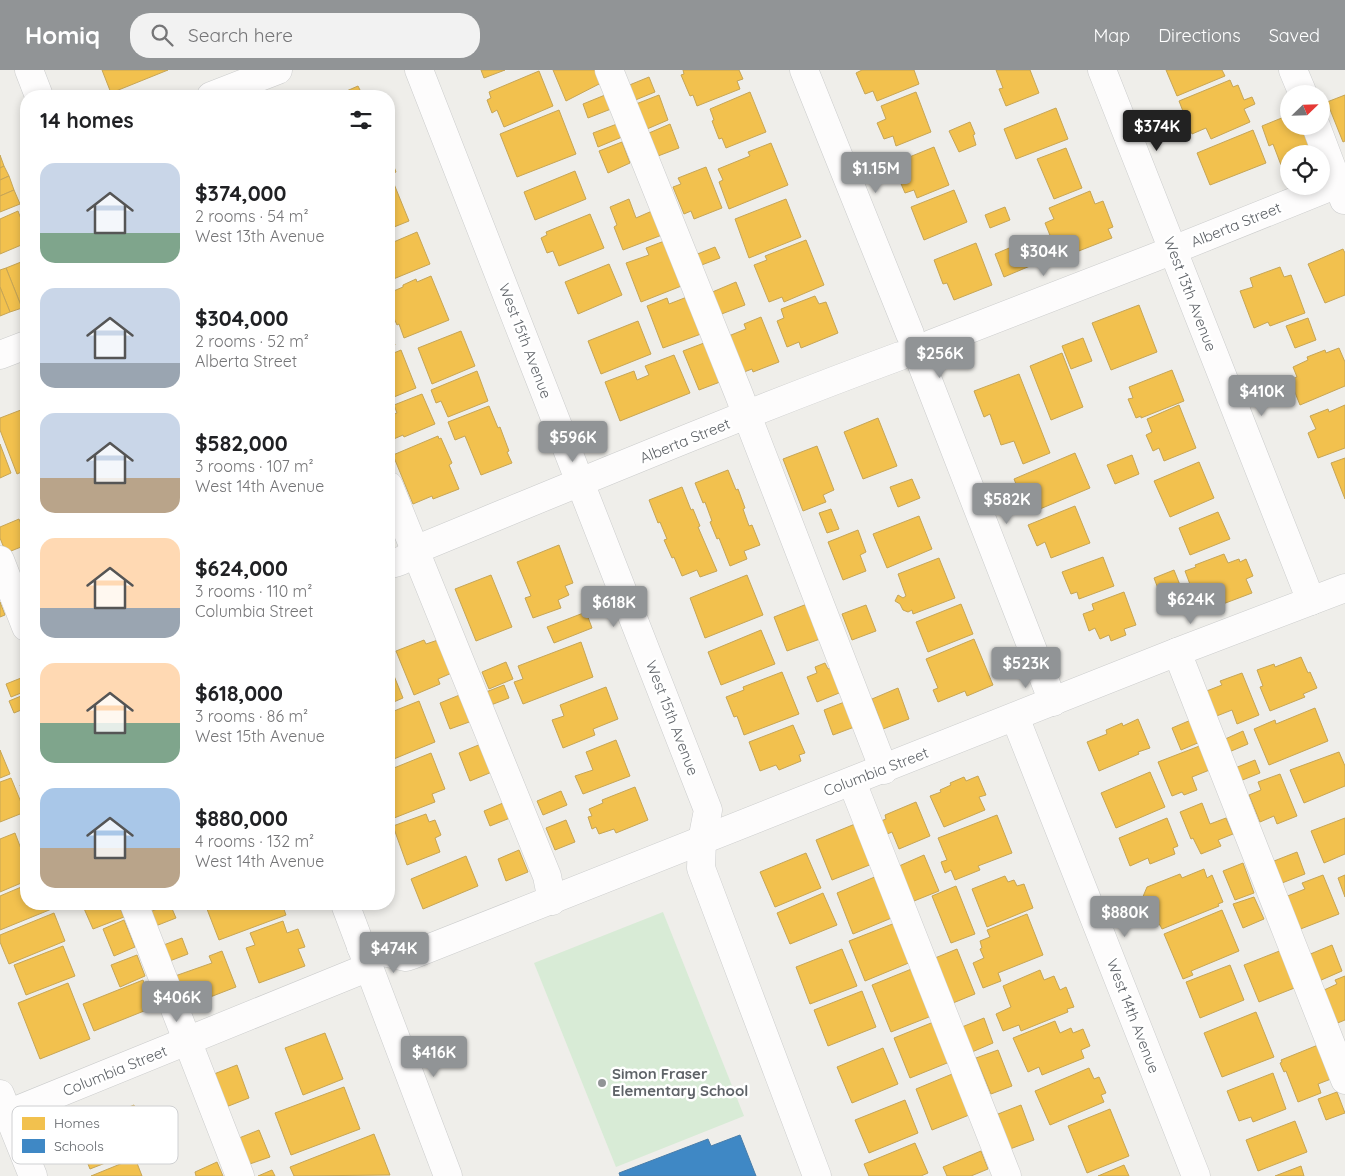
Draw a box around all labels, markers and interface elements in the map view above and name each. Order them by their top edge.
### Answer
search box [130,13,480,58]
text: Homiq [25,20,100,50]
icon: search [148,21,176,49]
text: Search here [188,23,293,47]
text: Map [1093,24,1130,47]
text: Directions [1158,24,1241,47]
text: Saved [1269,24,1320,47]
north arrow [1280,85,1330,135]
map controls [1280,85,1330,195]
icon: filters [347,106,375,134]
text: 14 homes [40,107,134,133]
pin: $374K [1122,109,1192,152]
text: $374K [1134,116,1180,136]
button: locate [1280,145,1330,195]
pin: $1.15M [835,152,917,194]
text: $1.15M [852,158,900,178]
text: $374,000 [195,180,286,206]
icon: home [80,183,140,243]
street label: Alberta Street [1188,198,1284,251]
text: 2 rooms · 54 m² [195,206,309,226]
text: West 13th Avenue [195,226,324,246]
pin: $304K [1009,234,1079,277]
street label: West 13th Avenue [1160,234,1221,354]
text: $304K [1020,241,1068,261]
street label: West 15th Avenue [495,281,556,401]
text: $304,000 [195,305,289,331]
icon: home [80,308,140,368]
text: 2 rooms · 52 m² [195,331,309,351]
pin: $256K [905,336,975,379]
text: $256K [916,343,964,363]
text: Alberta Street [195,351,297,371]
pin: $410K [1227,374,1297,417]
text: $410K [1239,381,1285,401]
street label: Alberta Street [637,414,733,467]
pin: $596K [538,420,608,463]
text: $596K [549,427,597,447]
text: $582,000 [195,430,288,456]
icon: home [80,433,140,493]
text: 3 rooms · 107 m² [195,456,314,476]
text: West 14th Avenue [195,476,324,496]
pin: $582K [972,482,1042,525]
text: $582K [983,489,1031,509]
text: $624,000 [195,555,288,581]
icon: home [80,558,140,618]
text: 3 rooms · 110 m² [195,581,312,601]
pin: $624K [1156,582,1226,625]
pin: $618K [579,586,649,628]
text: $624K [1167,589,1215,609]
text: $618K [592,592,636,612]
text: Columbia Street [195,601,313,621]
pin: $523K [991,646,1061,689]
text: $523K [1003,653,1049,673]
street label: West 15th Avenue [642,658,703,778]
text: $618,000 [195,680,283,706]
icon: home [80,683,140,743]
text: 3 rooms · 86 m² [195,706,308,726]
text: West 15th Avenue [195,726,325,746]
street label: Columbia Street [821,743,931,800]
text: $880,000 [195,805,288,831]
icon: home [80,808,140,868]
text: 4 rooms · 132 m² [195,831,314,851]
text: West 14th Avenue [195,851,324,871]
pin: $880K [1090,896,1160,938]
text: $880K [1101,902,1149,922]
pin: $474K [359,932,429,974]
text: $474K [371,938,417,958]
street label: West 14th Avenue [1103,956,1164,1076]
pin: $406K [142,980,212,1023]
text: $406K [153,987,201,1007]
pin: $416K [399,1036,469,1078]
street label: Columbia Street [60,1041,170,1100]
text: $416K [412,1042,456,1062]
place label: Simon Fraser Elementary School [612,1064,748,1100]
marker: Simon Fraser Elementary School [596,1077,608,1089]
legend [12,1106,178,1164]
text: Homes [54,1114,100,1132]
text: Schools [54,1137,104,1155]

